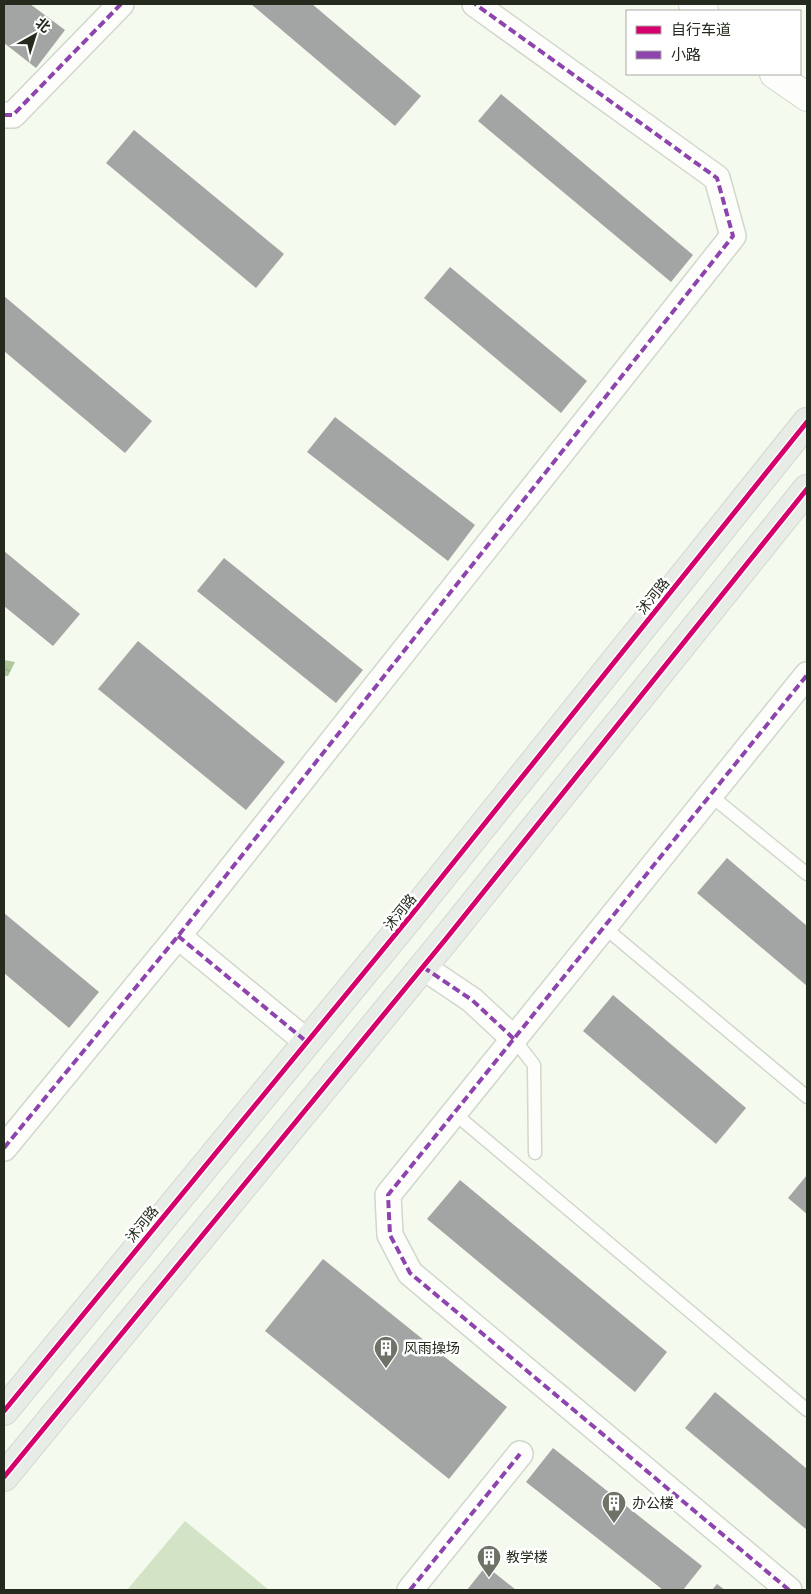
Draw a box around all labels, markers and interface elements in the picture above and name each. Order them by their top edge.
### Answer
north arrow [10,10,60,60]
legend [626,10,801,75]
text: 北 [31,13,55,37]
text: 自行车道 [671,19,731,40]
text: 小路 [671,44,701,65]
street label: 沭河路 [632,573,674,619]
street label: 沭河路 [379,889,421,935]
street label: 沭河路 [121,1201,163,1247]
building icon: 风雨操场 [373,1335,399,1369]
place label: 风雨操场 [404,1338,460,1358]
building icon: 办公楼 [601,1490,627,1524]
place label: 办公楼 [632,1493,674,1513]
building icon: 教学楼 [476,1544,502,1578]
place label: 教学楼 [506,1547,548,1567]

